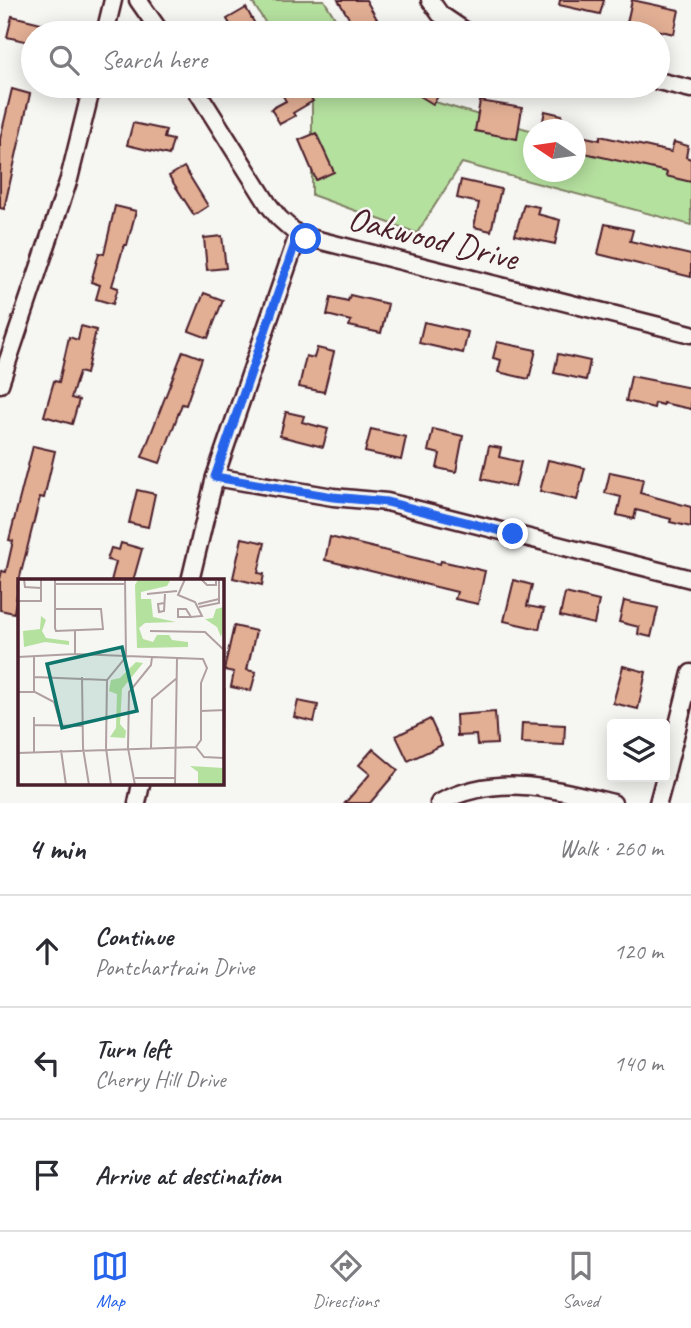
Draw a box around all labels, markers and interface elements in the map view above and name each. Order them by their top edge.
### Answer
search box [21,21,670,98]
icon: search [45,41,83,79]
text: Search here [101,43,207,76]
north arrow [523,119,586,182]
street label: Oakwood Drive [343,195,525,281]
route start [290,223,321,254]
route end [497,518,528,549]
inset map [18,579,224,786]
map controls [607,719,670,782]
button: layers [607,719,670,782]
text: 4 min [28,830,85,868]
text: Walk · 260 m [559,834,663,863]
text: Continue [95,920,173,953]
icon: ahead [28,932,66,970]
text: 120 m [614,937,663,966]
text: Pontchartrain Drive [95,953,254,982]
text: Turn left [95,1032,170,1065]
icon: left [28,1044,66,1082]
text: 140 m [614,1049,663,1078]
text: Cherry Hill Drive [95,1065,226,1094]
icon: arrive [28,1156,66,1194]
text: Arrive at destination [95,1159,281,1192]
tab: Map [91,1247,129,1313]
tab: Directions [312,1247,379,1313]
tab: Saved [562,1247,600,1313]

